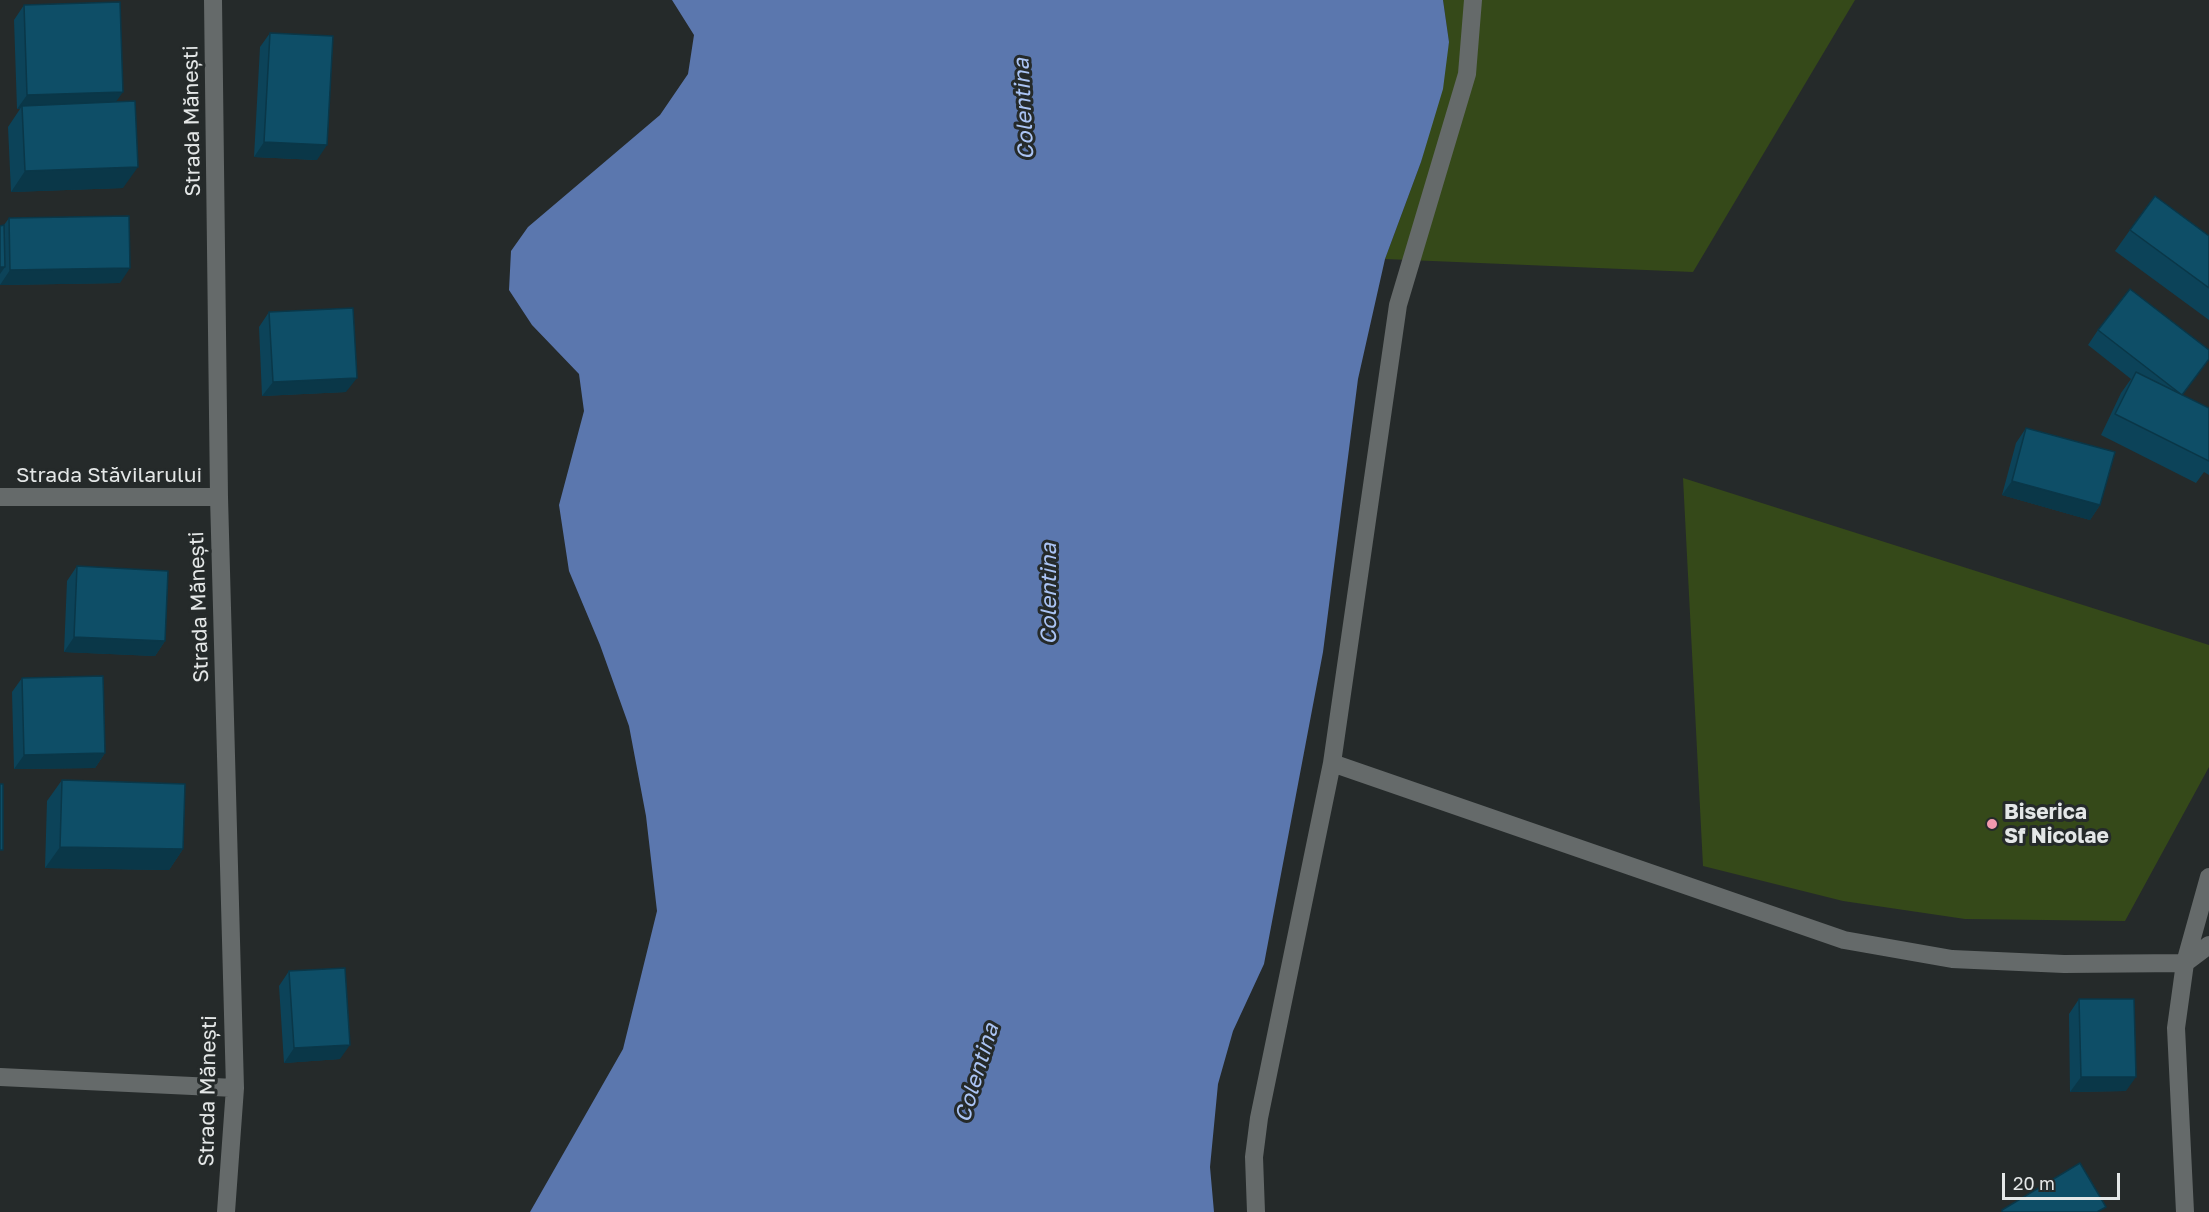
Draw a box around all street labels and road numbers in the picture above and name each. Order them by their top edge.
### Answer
street label: Strada Mănești [178,45,206,197]
street label: Strada Stăvilarului [16,462,202,488]
street label: Strada Mănești [184,531,214,683]
street label: Strada Mănești [194,1015,222,1167]

